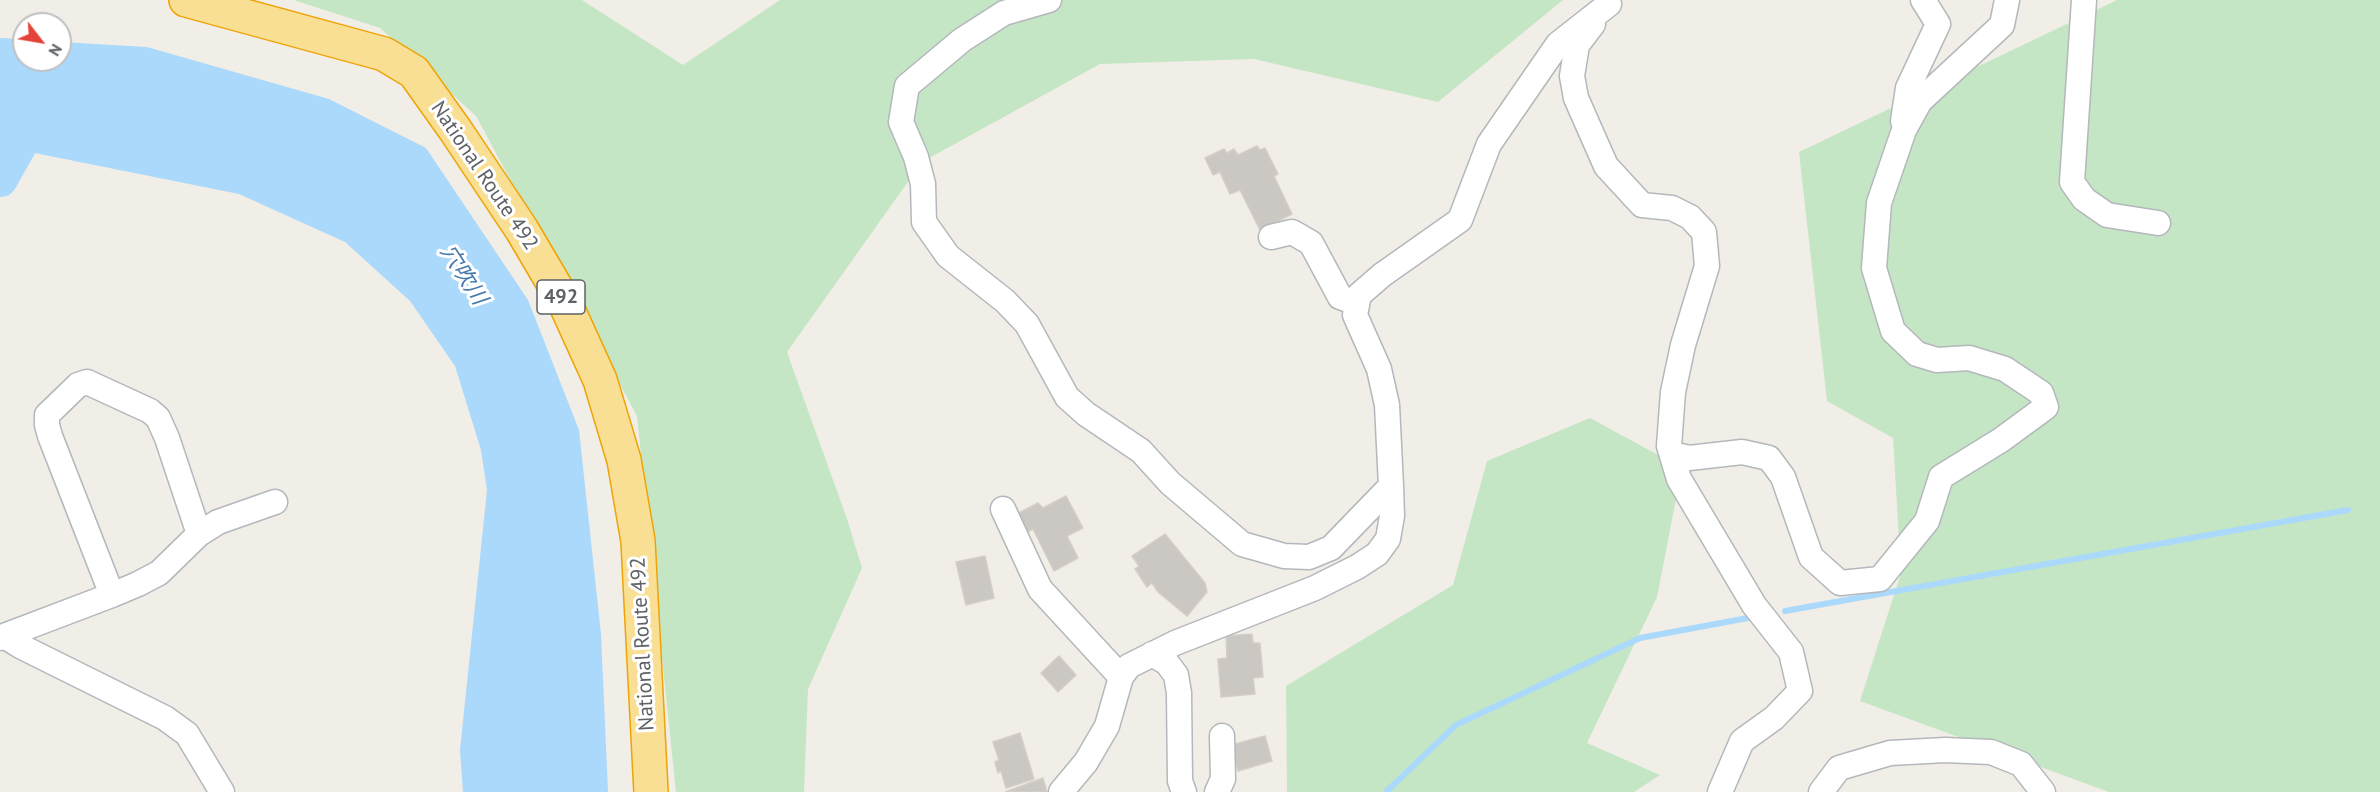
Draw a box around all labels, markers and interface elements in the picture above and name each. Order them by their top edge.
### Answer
north arrow [12,12,72,72]
text: N [44,41,67,60]
street label: National Route 492 [425,97,543,255]
water label: 穴吹川 [434,240,492,310]
road number: 492 [537,280,585,314]
street label: National Route 492 [626,557,660,731]

